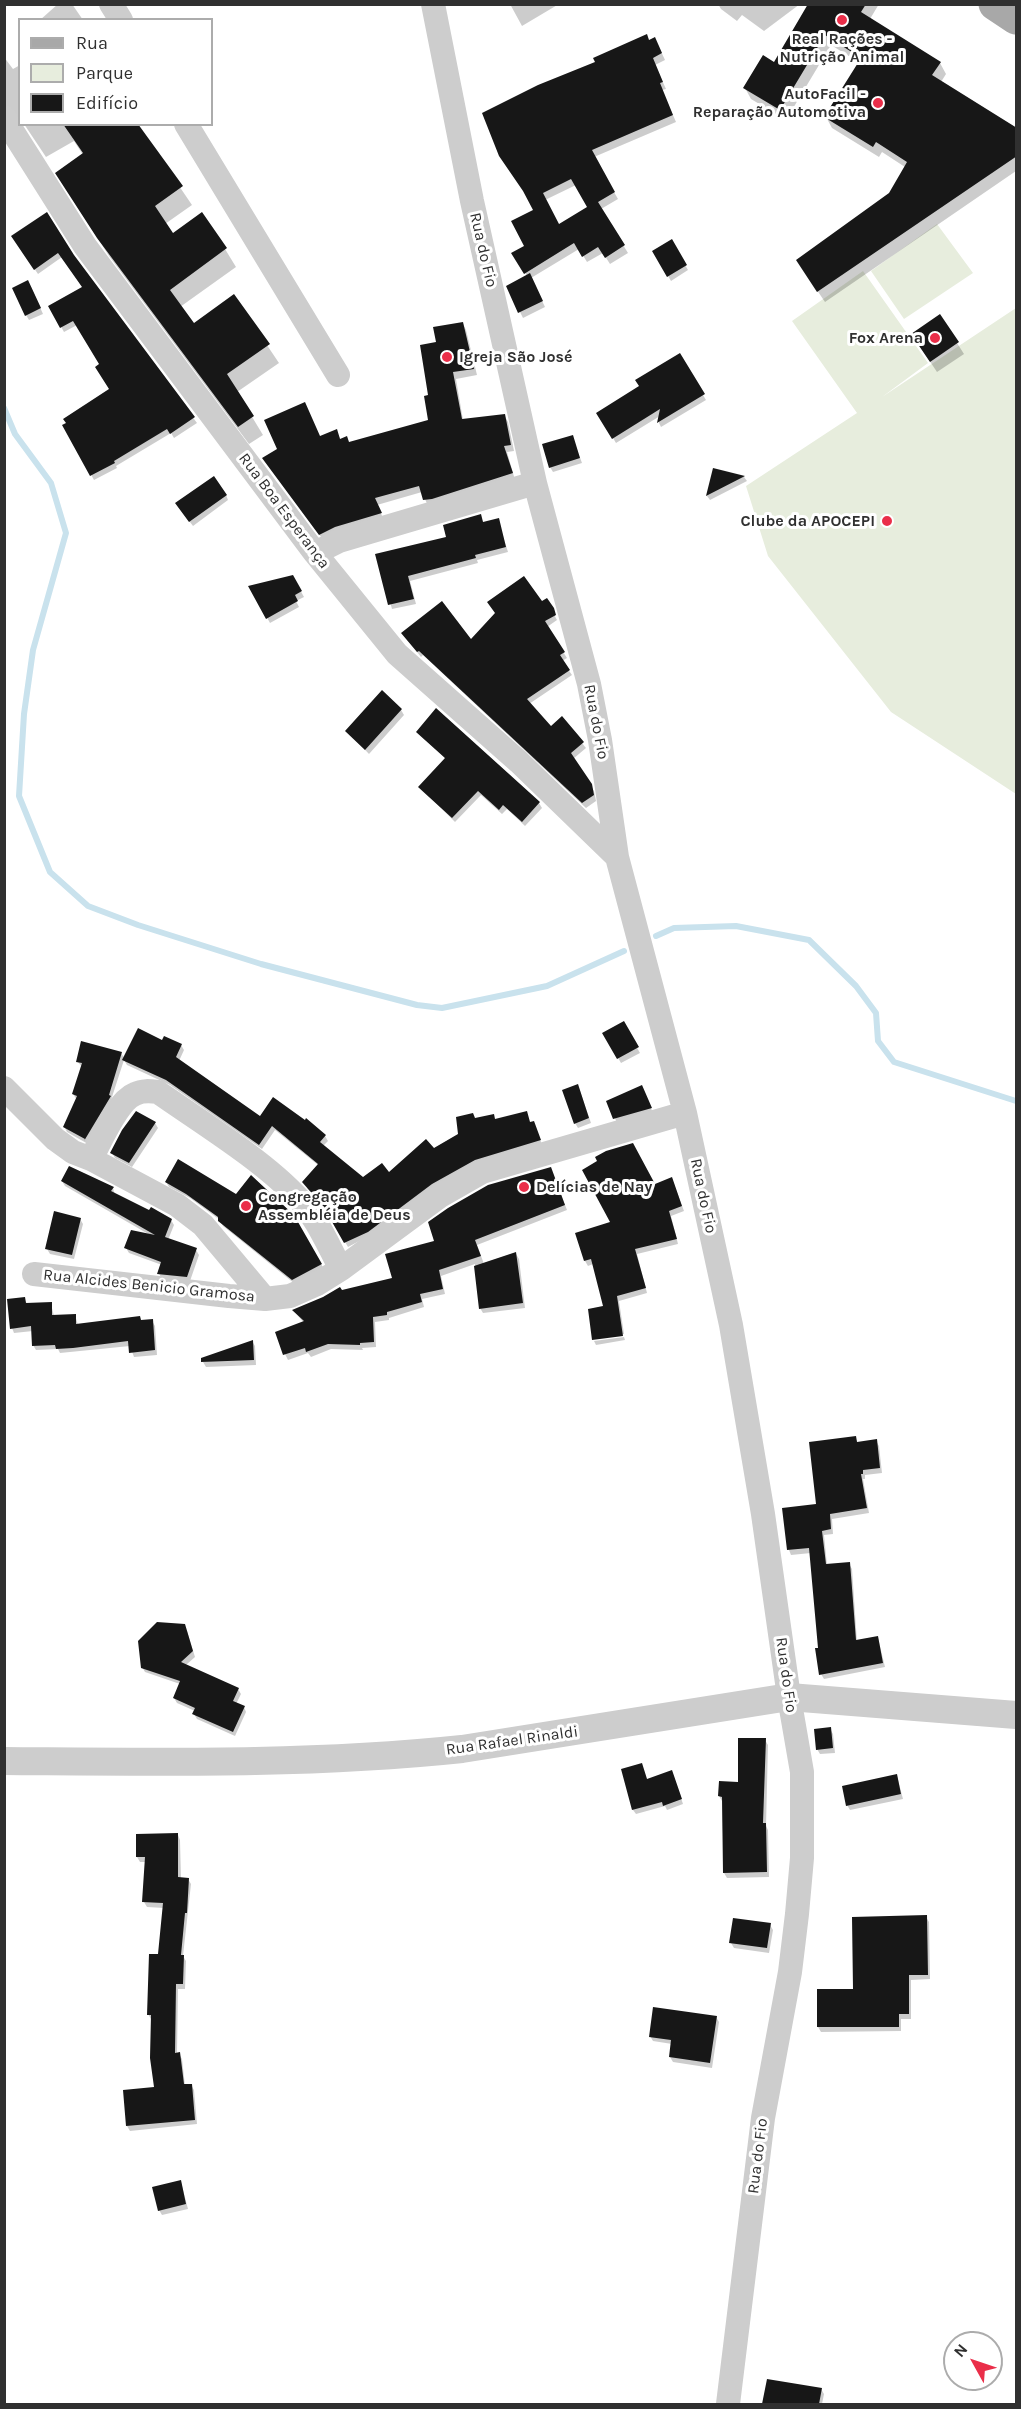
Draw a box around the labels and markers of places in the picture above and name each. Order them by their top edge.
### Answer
marker: Real Rações - Nutrição Animal [835,13,849,27]
place label: Real Rações - Nutrição Animal [780,29,904,67]
place label: AutoFacil - Reparação Automotiva [693,84,866,122]
marker: AutoFacil - Reparação Automotiva [871,96,885,110]
place label: Fox Arena [849,328,923,348]
marker: Fox Arena [928,331,942,345]
place label: Igreja São José [459,347,572,367]
marker: Igreja São José [440,350,454,364]
place label: Clube da APOCEPI [740,511,875,531]
marker: Clube da APOCEPI [880,514,894,528]
place label: Delícias de Nay [536,1177,652,1197]
marker: Delícias de Nay [517,1180,531,1194]
place label: Congregação Assembléia de Deus [258,1187,411,1225]
marker: Congregação Assembléia de Deus [239,1199,253,1213]

